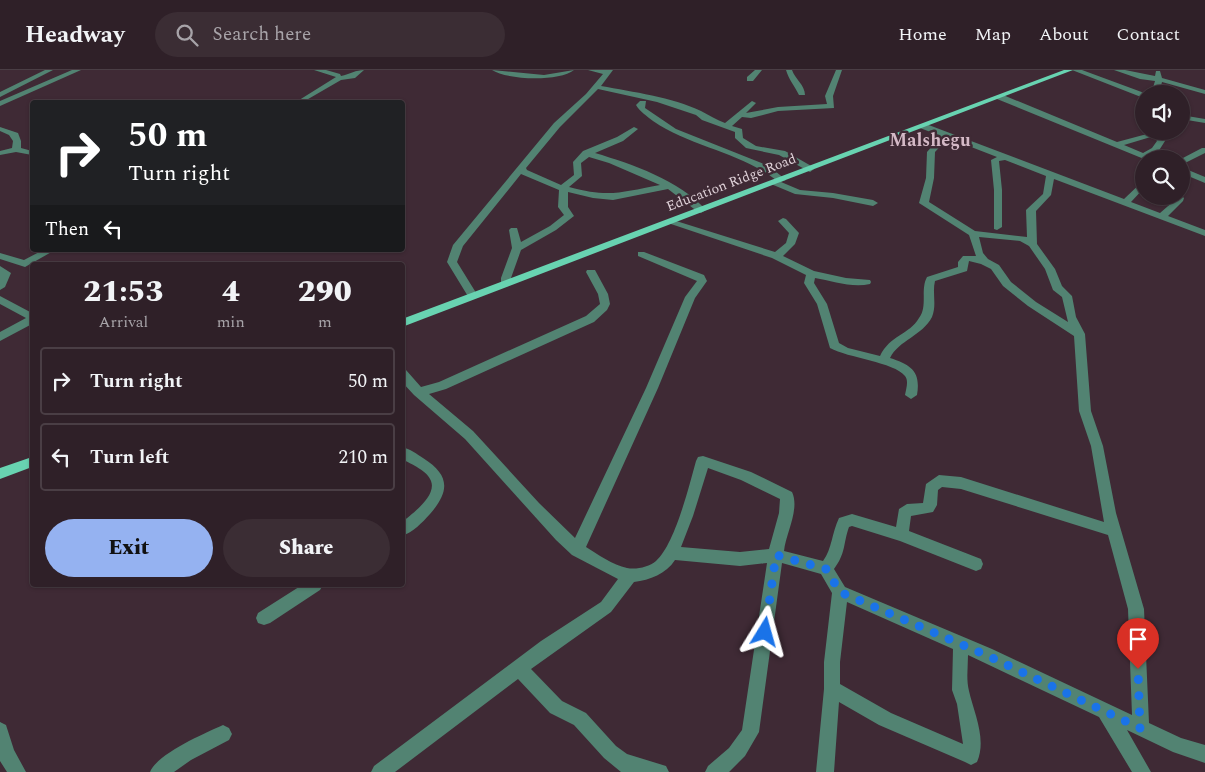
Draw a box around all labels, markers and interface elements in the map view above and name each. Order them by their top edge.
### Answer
search box [155,12,505,57]
text: Headway [25,17,125,53]
text: Search here [213,20,311,49]
icon: search [173,21,201,49]
text: Home [898,21,947,48]
text: Map [975,21,1011,48]
text: About [1039,21,1089,48]
text: Contact [1117,21,1180,48]
map controls [1135,85,1190,205]
button: sound [1135,85,1190,140]
text: 50 m [128,109,208,162]
icon: right [45,120,110,185]
district label: Malshegu [889,127,971,154]
street label: Education Ridge Road [663,148,799,217]
button: search [1135,150,1190,205]
text: Turn right [128,157,230,190]
text: Then [45,215,89,244]
icon: left [99,215,127,243]
text: 21:53 [83,269,164,315]
text: 4 [222,269,240,315]
text: 290 [298,269,352,315]
text: Arrival [98,310,148,334]
text: min [217,310,245,334]
text: m [318,310,332,334]
icon: right [47,367,75,395]
text: Turn right [90,367,183,396]
text: 50 m [348,367,388,396]
icon: left [47,443,75,471]
text: Turn left [90,443,169,472]
text: 210 m [338,443,388,472]
button: Exit [45,519,213,577]
button: Share [223,519,390,577]
position arrow [738,605,790,657]
pin [1117,618,1159,669]
icon: arrive [1124,625,1152,653]

